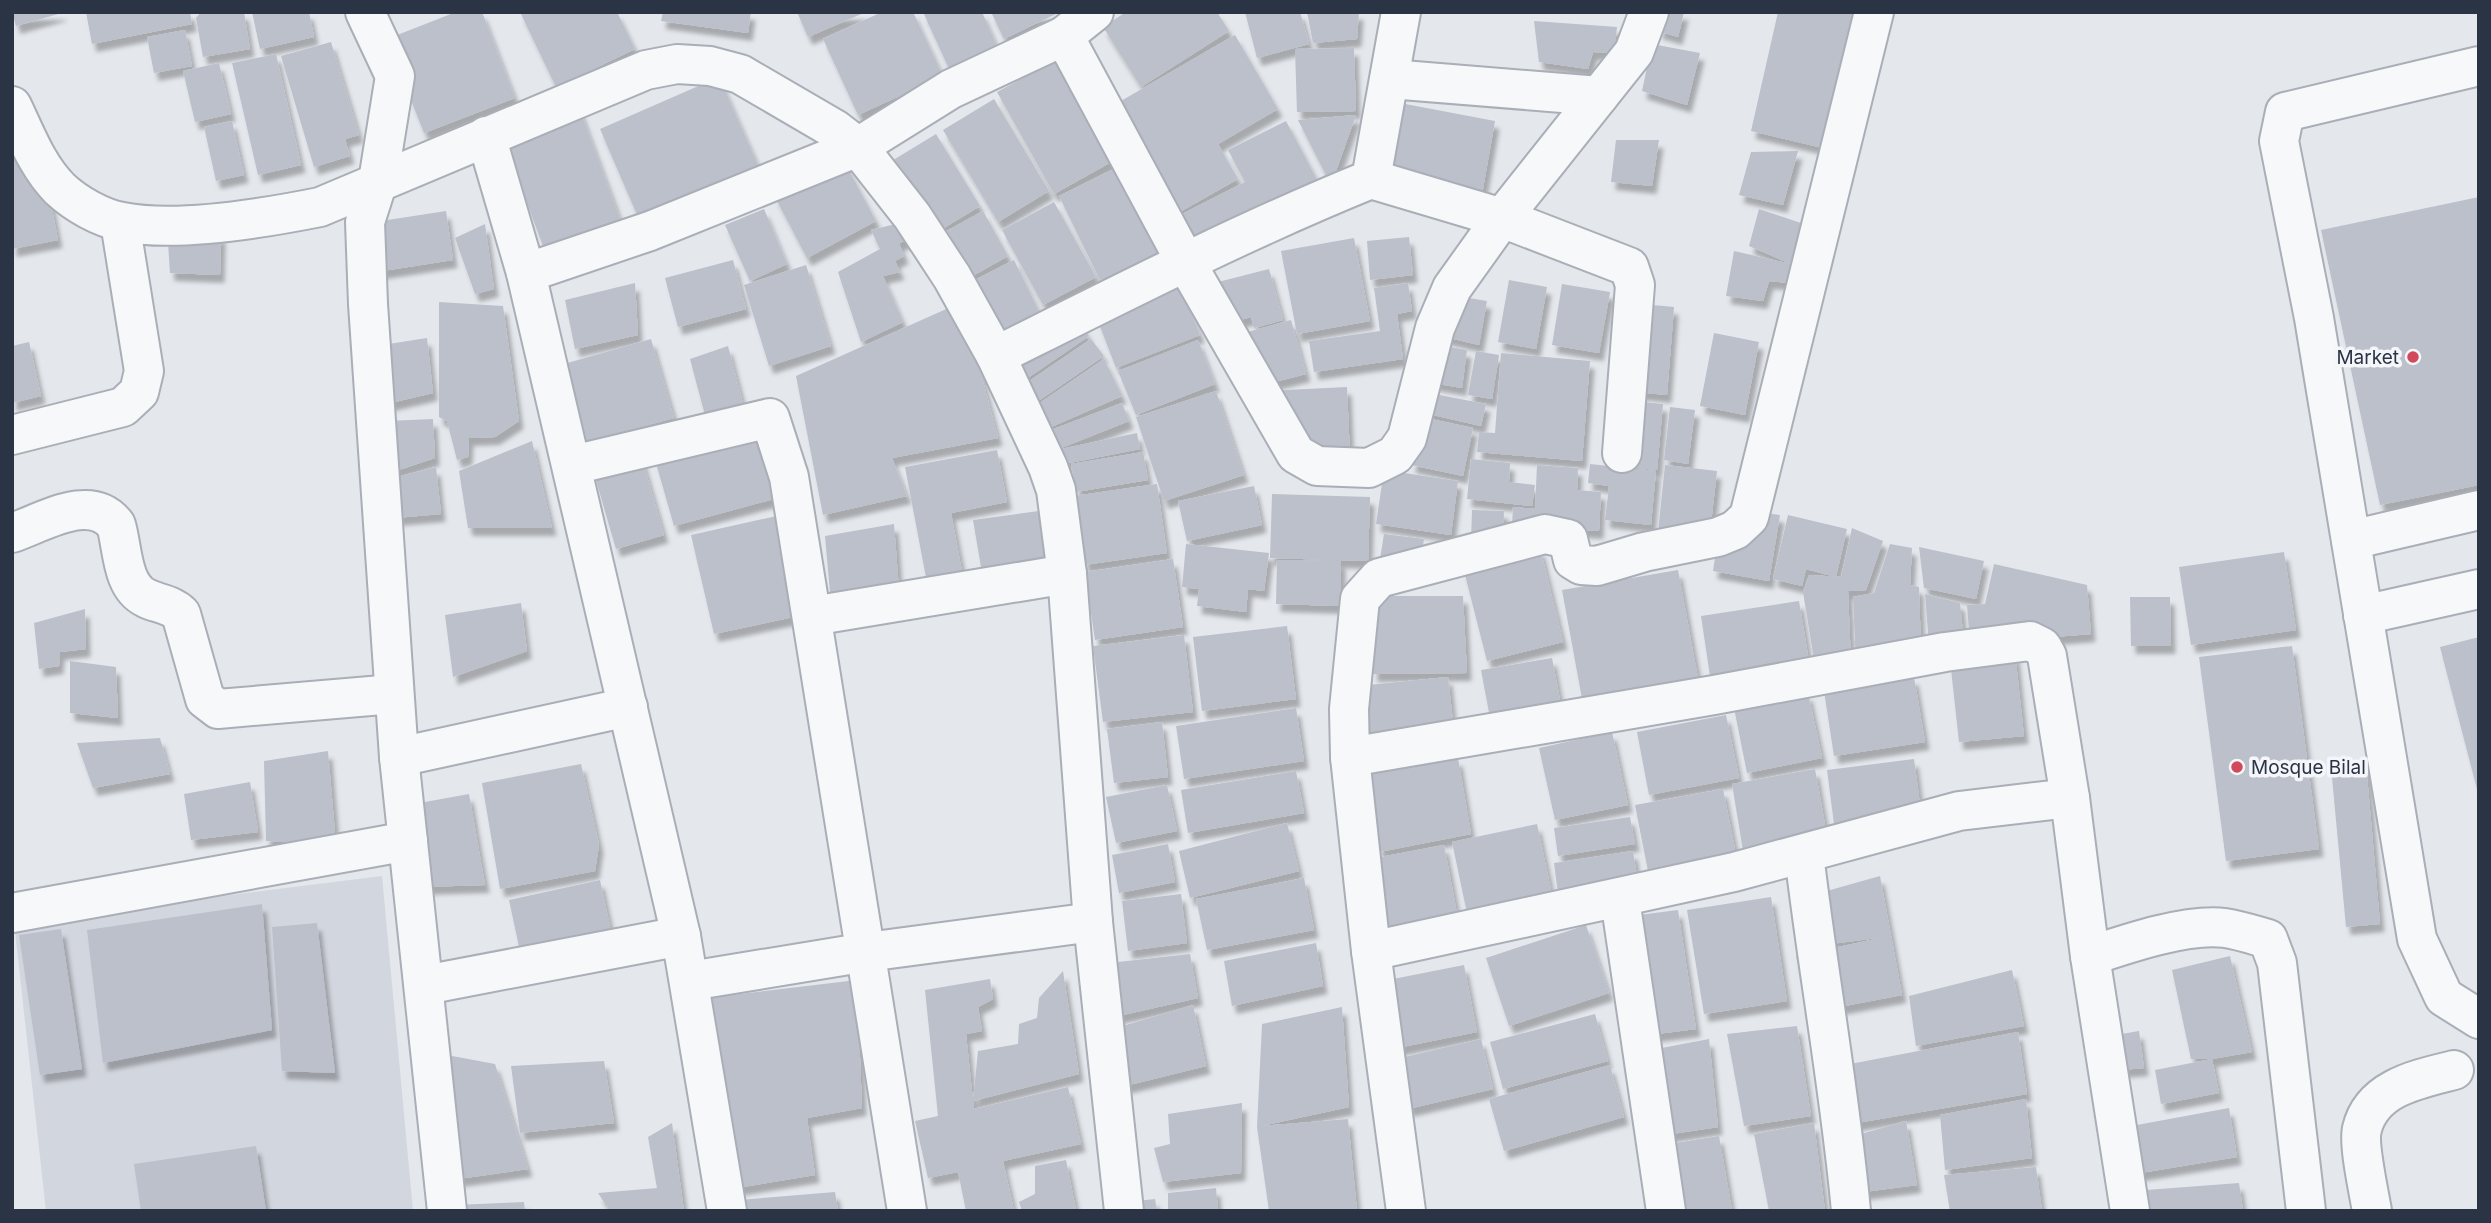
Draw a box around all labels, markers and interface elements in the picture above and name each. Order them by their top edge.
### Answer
place label: Market [2336,346,2399,369]
marker: Market [2405,349,2421,365]
place label: Mosque Bilal [2251,756,2366,779]
marker: Mosque Bilal [2229,759,2245,775]

